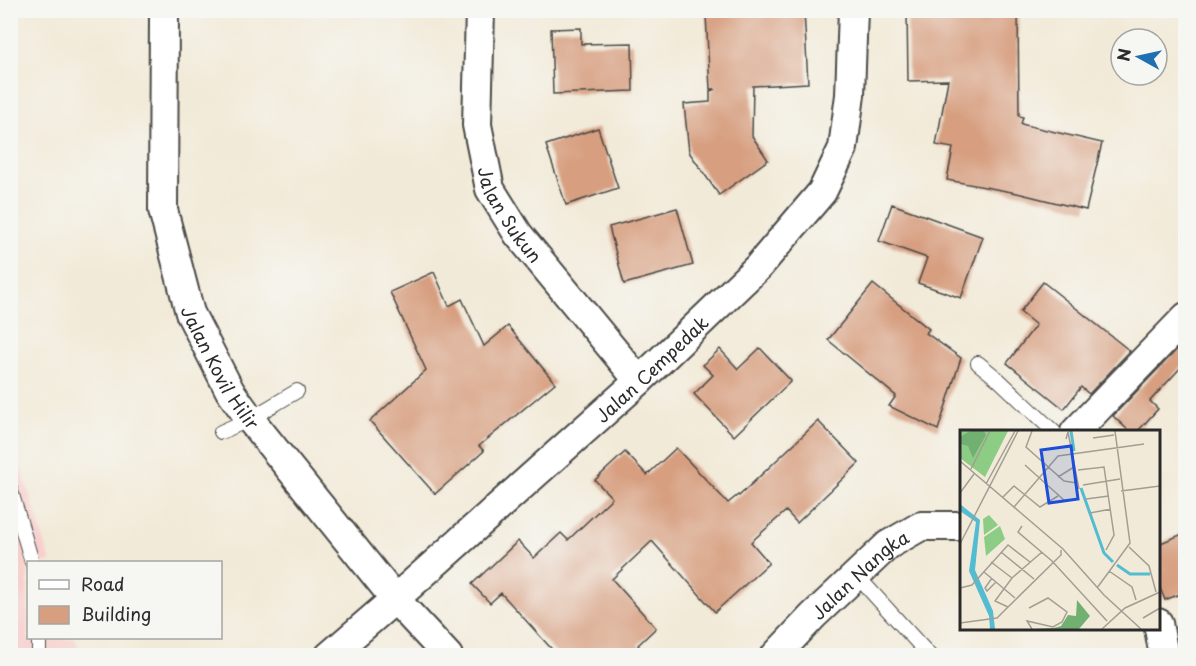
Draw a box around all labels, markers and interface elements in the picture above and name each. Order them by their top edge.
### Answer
north arrow [1109,27,1169,87]
text: N [1110,47,1136,63]
street label: Jalan Sukun [472,164,549,268]
street label: Jalan Kovil Hilir [175,304,267,435]
street label: Jalan Cempedak [589,308,714,428]
inset map [960,430,1160,630]
street label: Jalan Nangka [805,523,913,625]
legend [27,561,222,639]
text: Road [81,570,125,597]
text: Building [81,600,151,627]

